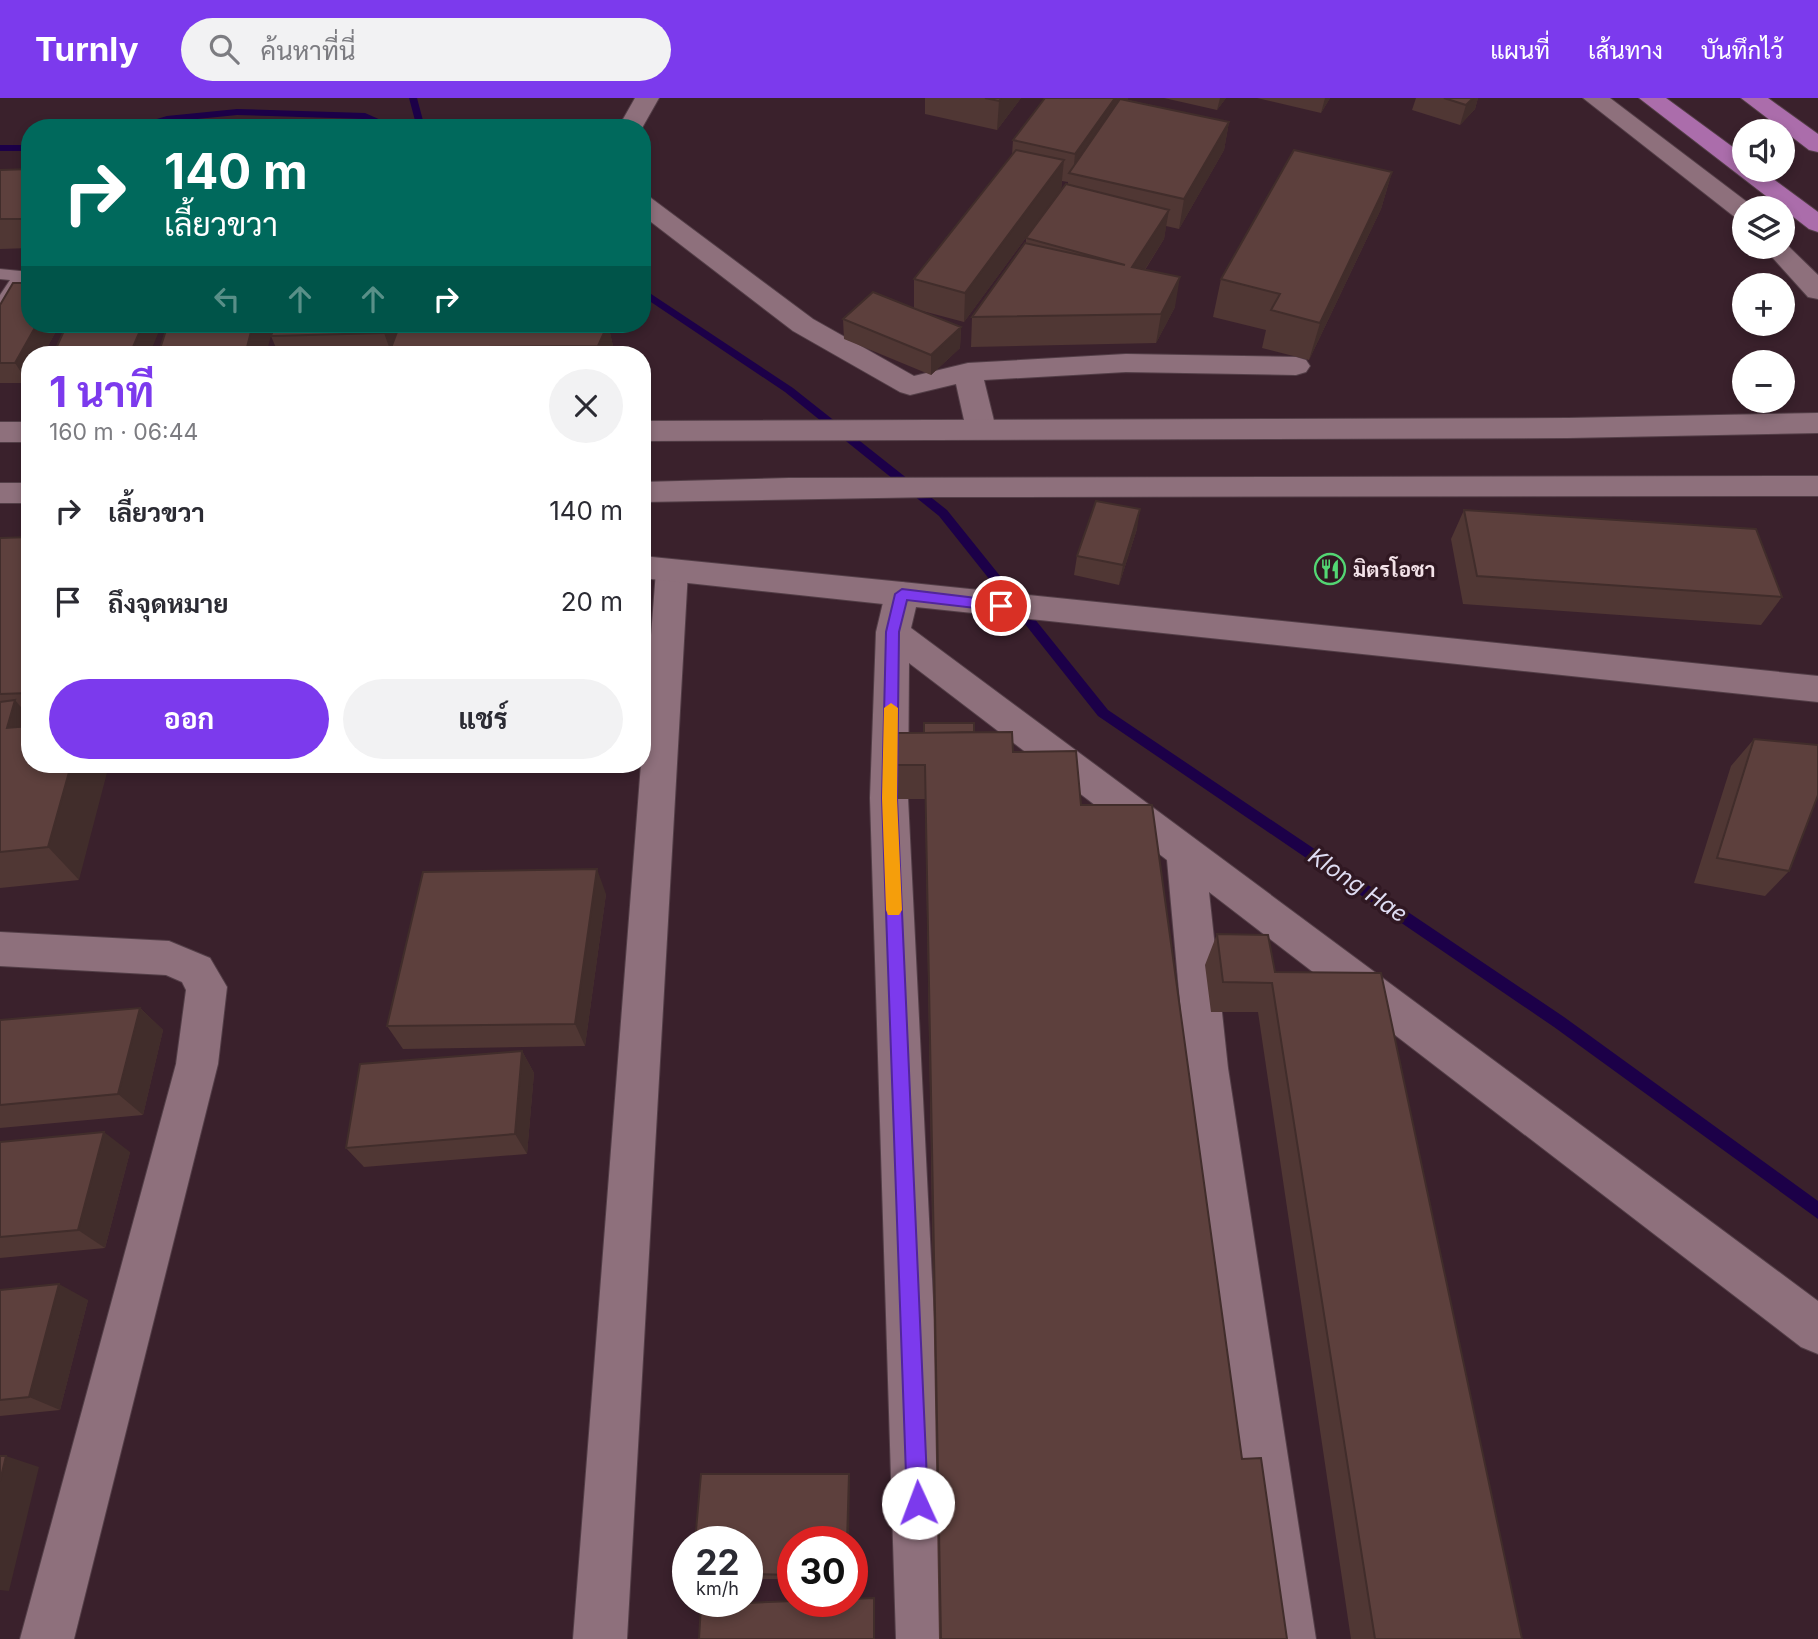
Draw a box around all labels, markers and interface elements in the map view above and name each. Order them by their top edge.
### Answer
search box [181,18,671,81]
text: Turnly [35,29,139,69]
icon: search [205,30,243,68]
text: ค้นหาที่นี่ [261,35,356,66]
text: แผนที่ [1490,36,1550,65]
text: เส้นทาง [1588,36,1663,65]
text: บันทึกไว้ [1701,36,1783,65]
map controls [1732,119,1795,413]
button: sound [1732,119,1795,182]
text: 140 m [164,142,308,201]
icon: right [49,147,140,238]
button: layers [1732,196,1795,259]
text: เลี้ยวขวา [164,205,278,244]
button: + [1732,273,1795,336]
icon: left [208,280,246,318]
icon: ahead [281,280,319,318]
icon: ahead [354,280,392,318]
icon: right [427,280,465,318]
button: − [1732,350,1795,413]
text: 1 นาที [49,366,154,417]
button: close [549,369,623,443]
text: 160 m · 06:44 [49,418,198,446]
icon: right [49,492,87,530]
text: 140 m [549,495,623,526]
text: เลี้ยวขวา [108,497,205,528]
restaurant icon: มิตรโอชา [1313,552,1347,586]
place label: มิตรโอชา [1353,556,1435,582]
pin [971,576,1031,636]
icon: arrive [49,583,87,621]
text: 20 m [561,586,623,617]
icon: arrive [982,587,1020,625]
text: ถึงจุดหมาย [108,588,229,619]
button: ออก [49,679,329,759]
button: แชร์ [343,679,623,759]
water label: Klong Hae [1303,842,1413,928]
position arrow [881,1466,955,1540]
speed limit sign: 30 [777,1526,868,1617]
text: 22 [695,1541,740,1583]
text: km/h [696,1578,739,1599]

